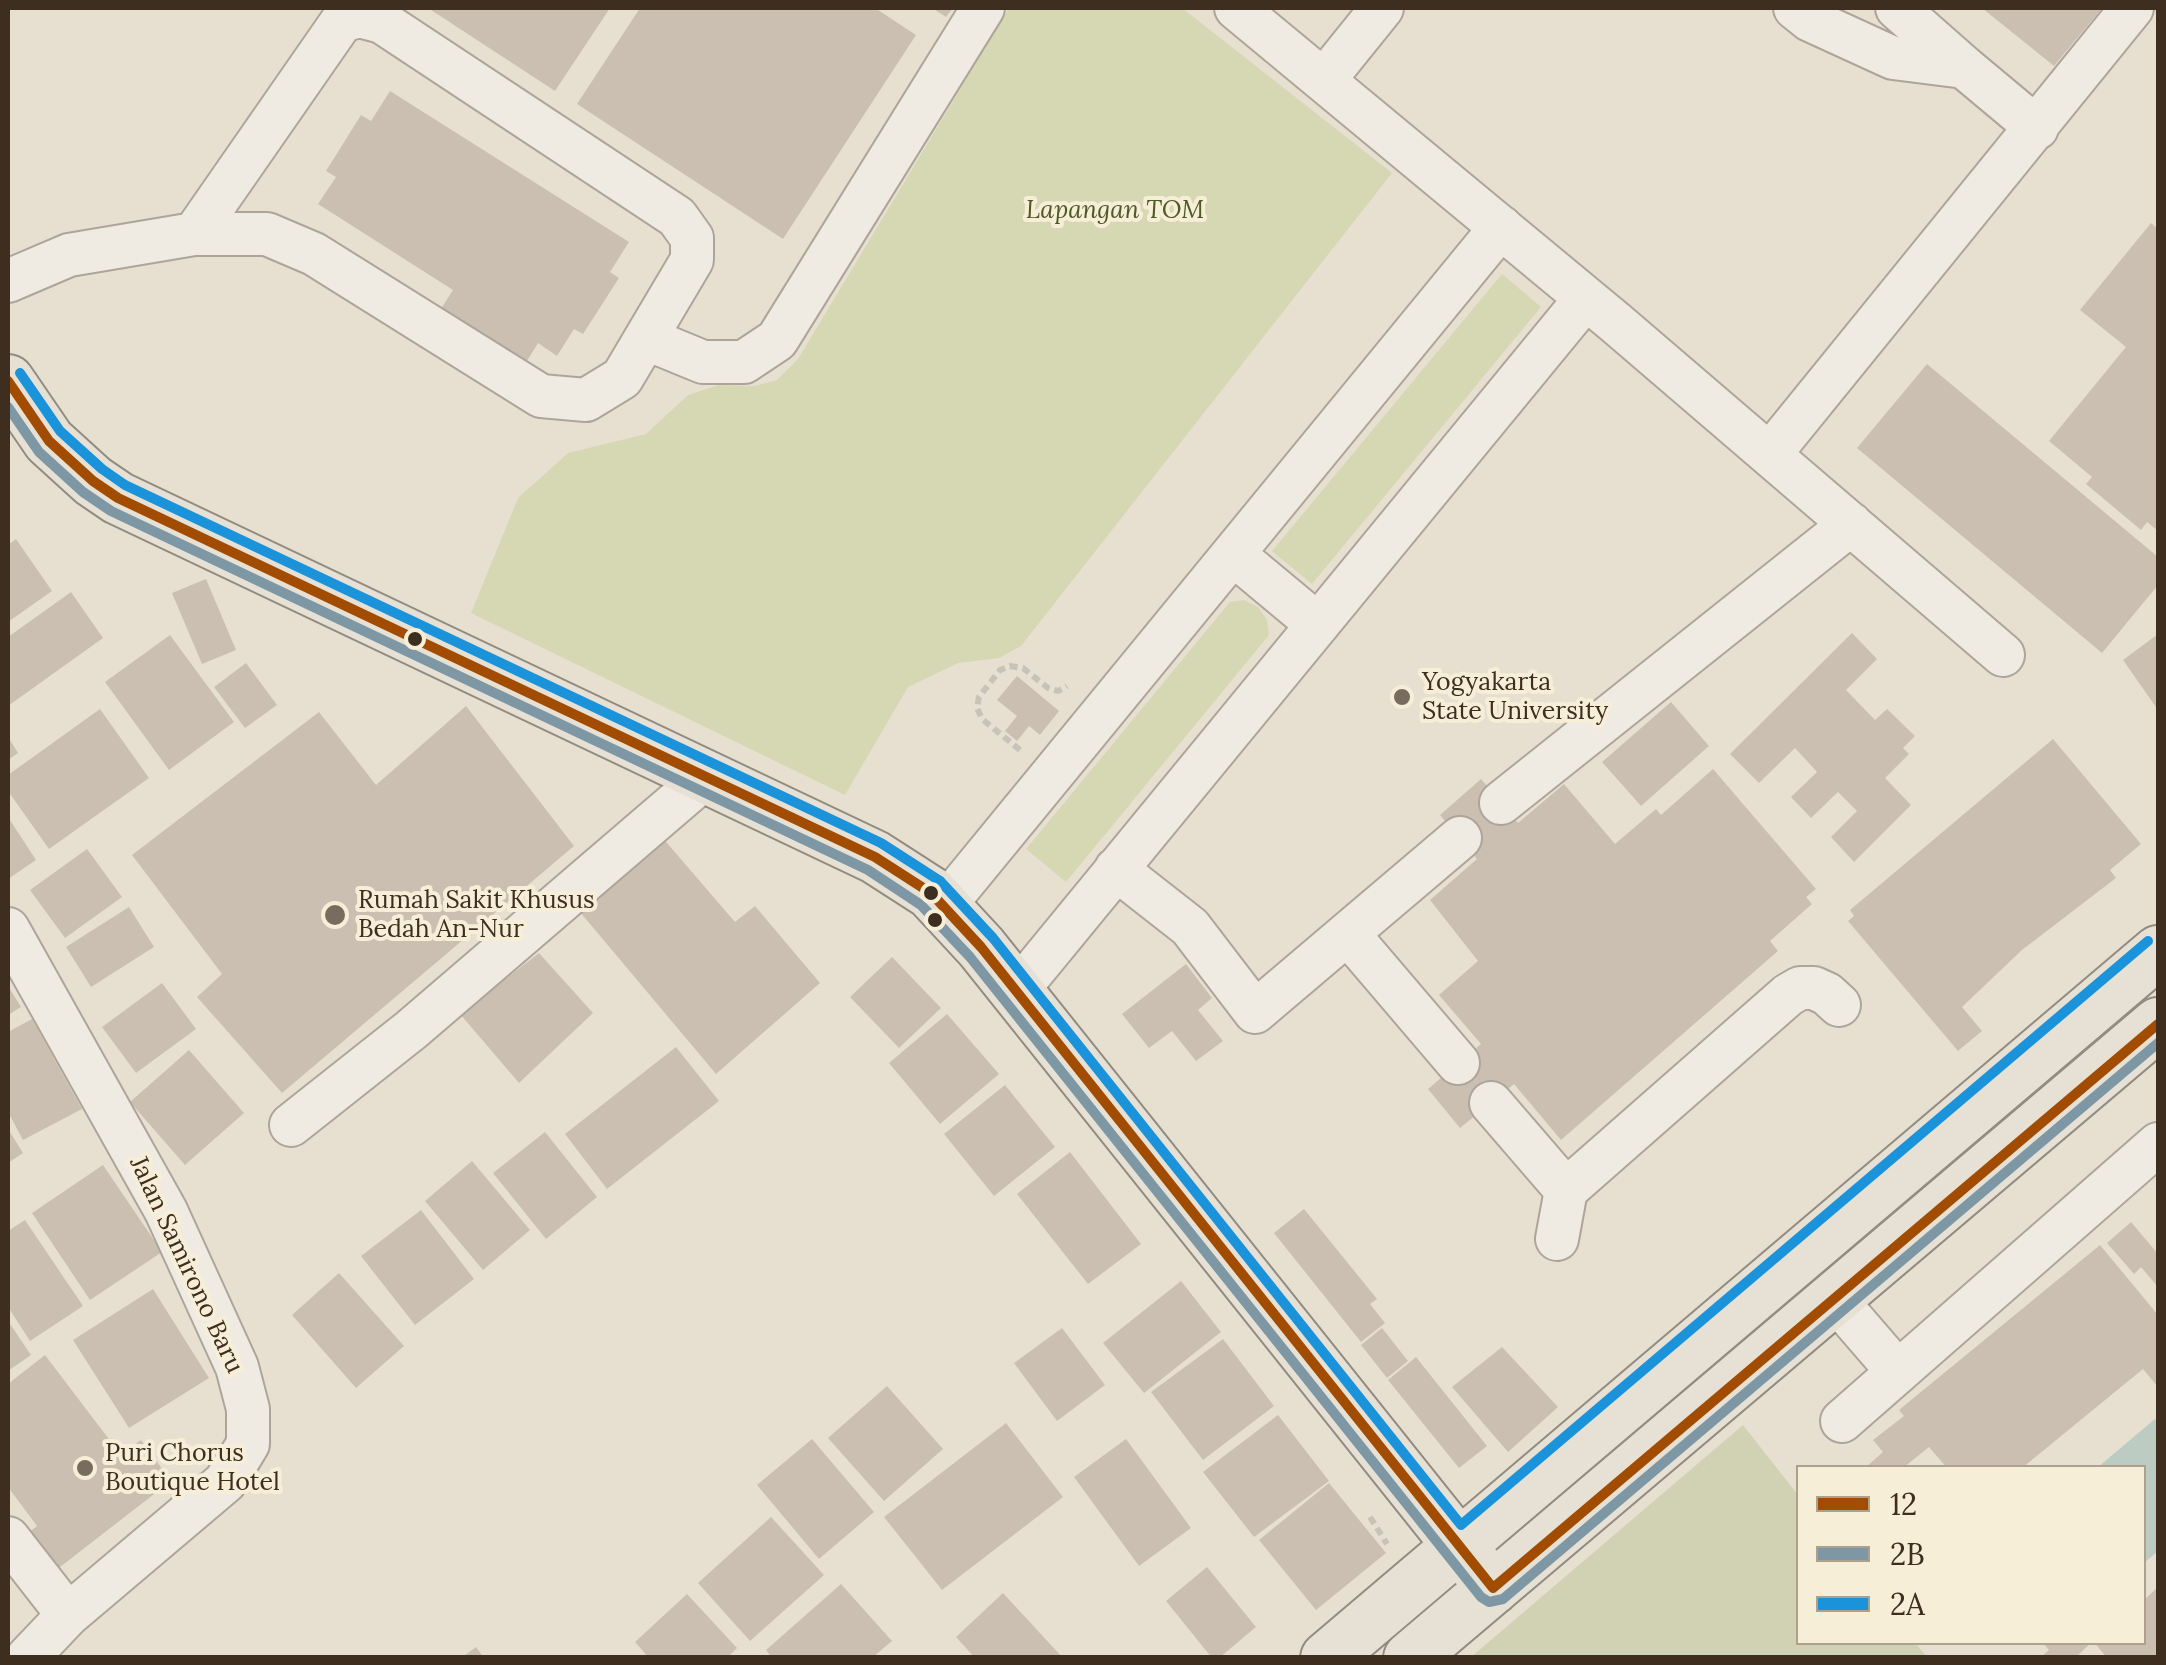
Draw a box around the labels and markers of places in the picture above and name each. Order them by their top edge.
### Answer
unlabelled marker [405,629,425,649]
place label: Yogyakarta State University [1422,668,1608,727]
marker: Yogyakarta State University [1391,686,1413,708]
unlabelled marker [921,883,941,903]
place label: Rumah Sakit Khusus Bedah An-Nur [358,886,595,945]
marker: Rumah Sakit Khusus Bedah An-Nur [322,902,348,928]
unlabelled marker [925,910,945,930]
place label: Puri Chorus Boutique Hotel [105,1439,280,1498]
marker: Puri Chorus Boutique Hotel [74,1457,96,1479]

